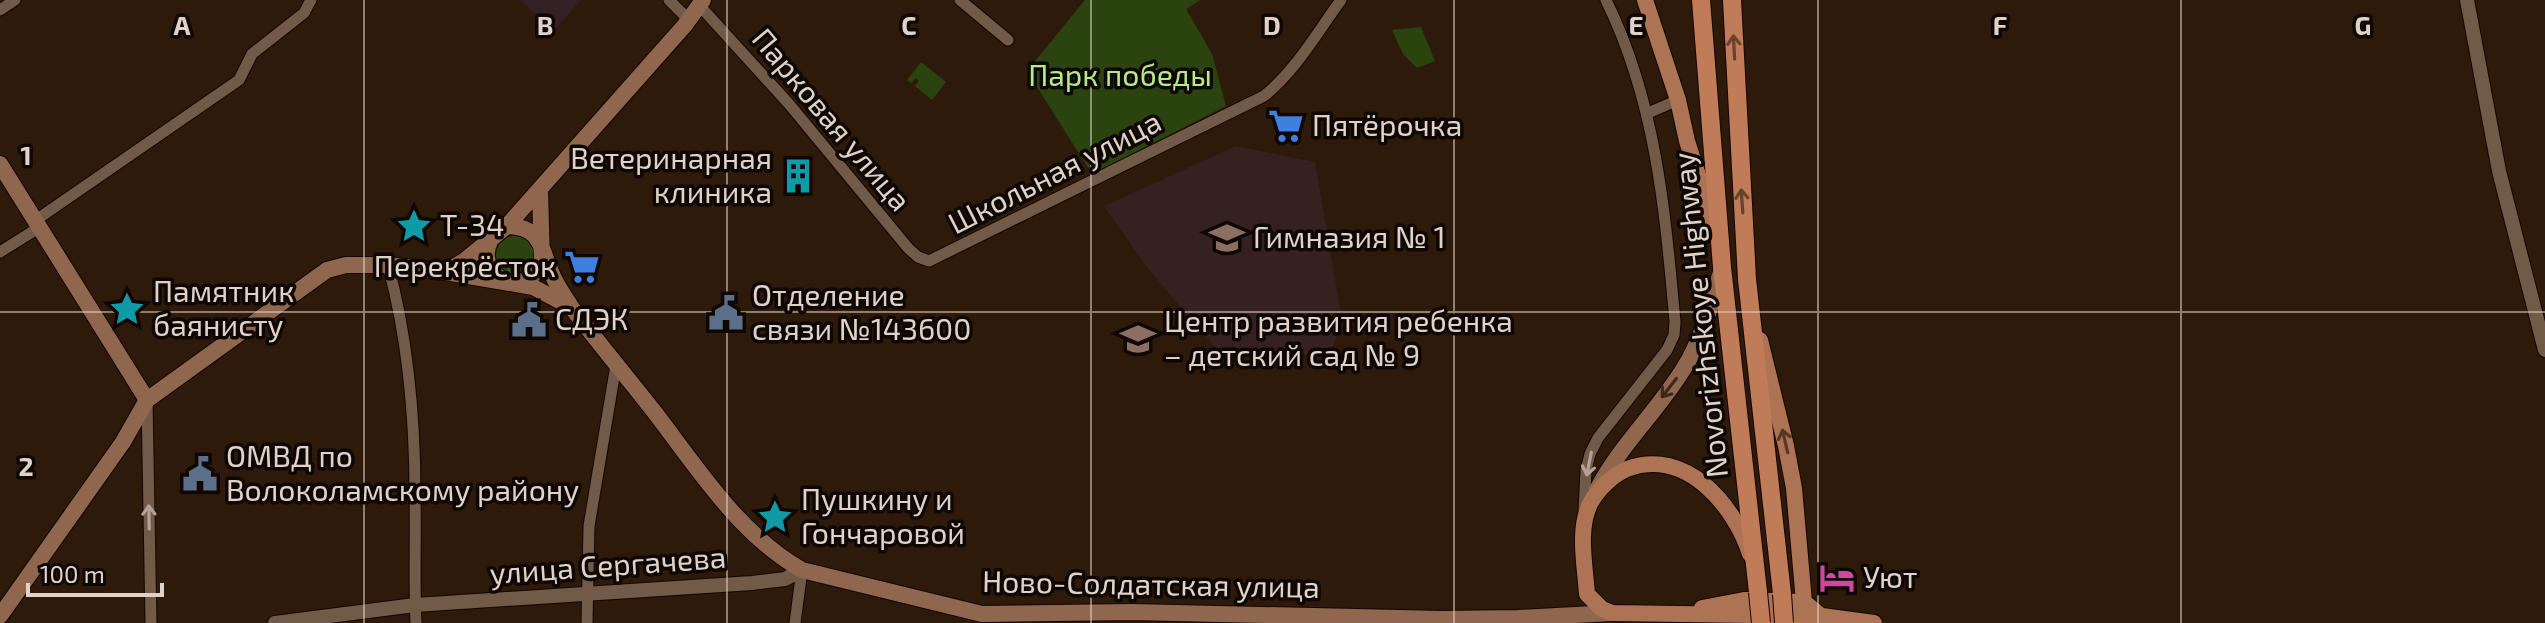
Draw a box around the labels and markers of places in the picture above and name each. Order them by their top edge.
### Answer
place label: Пятёрочка [1312,106,1462,142]
supermarket icon: Пятёрочка [1267,107,1305,145]
place label: Ветеринарная клиника [570,139,772,209]
building icon: Ветеринарная клиника [779,157,817,195]
place label: Т-34 [440,206,504,242]
place icon: Т-34 [395,207,433,245]
place label: Гимназия № 1 [1253,218,1446,254]
school or university icon: Гимназия № 1 [1208,219,1246,257]
place label: Перекрёсток [374,247,556,283]
supermarket icon: Перекрёсток [563,248,601,286]
place label: Памятник баянисту [153,272,294,343]
place label: Отделение связи №143600 [752,276,971,346]
place icon: Памятник баянисту [108,290,146,328]
public building icon: Отделение связи №143600 [707,294,745,332]
place label: СДЭК [555,300,628,336]
public building icon: СДЭК [510,301,548,339]
place label: Центр развития ребенка – детский сад № 9 [1164,302,1513,372]
school or university icon: Центр развития ребенка – детский сад № 9 [1119,320,1157,358]
place label: ОМВД по Волоколамскому району [226,437,579,508]
public building icon: ОМВД по Волоколамскому району [181,455,219,493]
place label: Пушкину и Гончаровой [801,480,965,550]
place icon: Пушкину и Гончаровой [756,498,794,536]
place label: Уют [1863,558,1918,594]
hotel icon: Уют [1818,559,1856,597]

